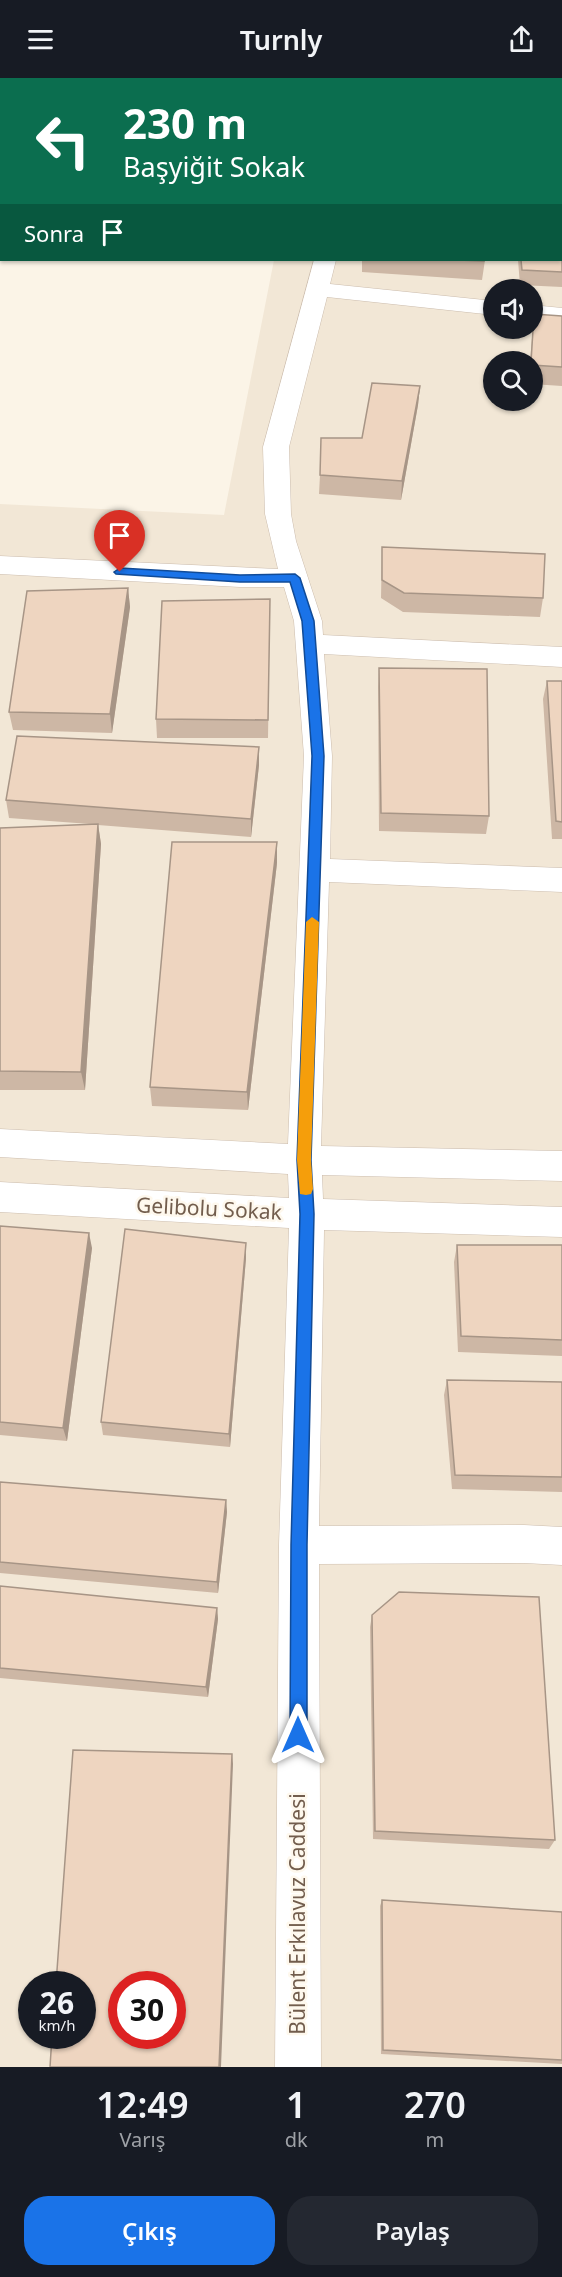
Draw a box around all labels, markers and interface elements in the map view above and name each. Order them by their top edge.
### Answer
text: Turnly [240,21,322,58]
icon: menu [24,23,57,56]
icon: share [505,23,538,56]
text: 230 m [123,94,247,151]
icon: left [24,102,102,180]
text: Başyiğit Sokak [123,148,305,185]
icon: arrive [96,216,129,249]
text: Sonra [24,218,84,248]
map controls [483,279,543,411]
button: sound [483,279,543,339]
button: search [483,351,543,411]
pin [94,510,145,572]
icon: arrive [103,519,136,552]
street label: Gelibolu Sokak [135,1190,283,1226]
position arrow [266,1703,330,1767]
street label: Bülent Erkılavuz Caddesi [283,1793,311,2035]
speed limit sign: 30 [108,1971,186,2049]
text: 26 [40,1982,74,2023]
text: km/h [39,2015,75,2035]
text: 12:49 [96,2080,189,2129]
text: 1 [286,2080,307,2129]
text: 270 [404,2080,466,2129]
text: Varış [119,2126,165,2153]
text: dk [285,2126,308,2153]
text: m [425,2126,444,2153]
button: Çıkış [24,2196,275,2265]
button: Paylaş [287,2196,538,2265]

